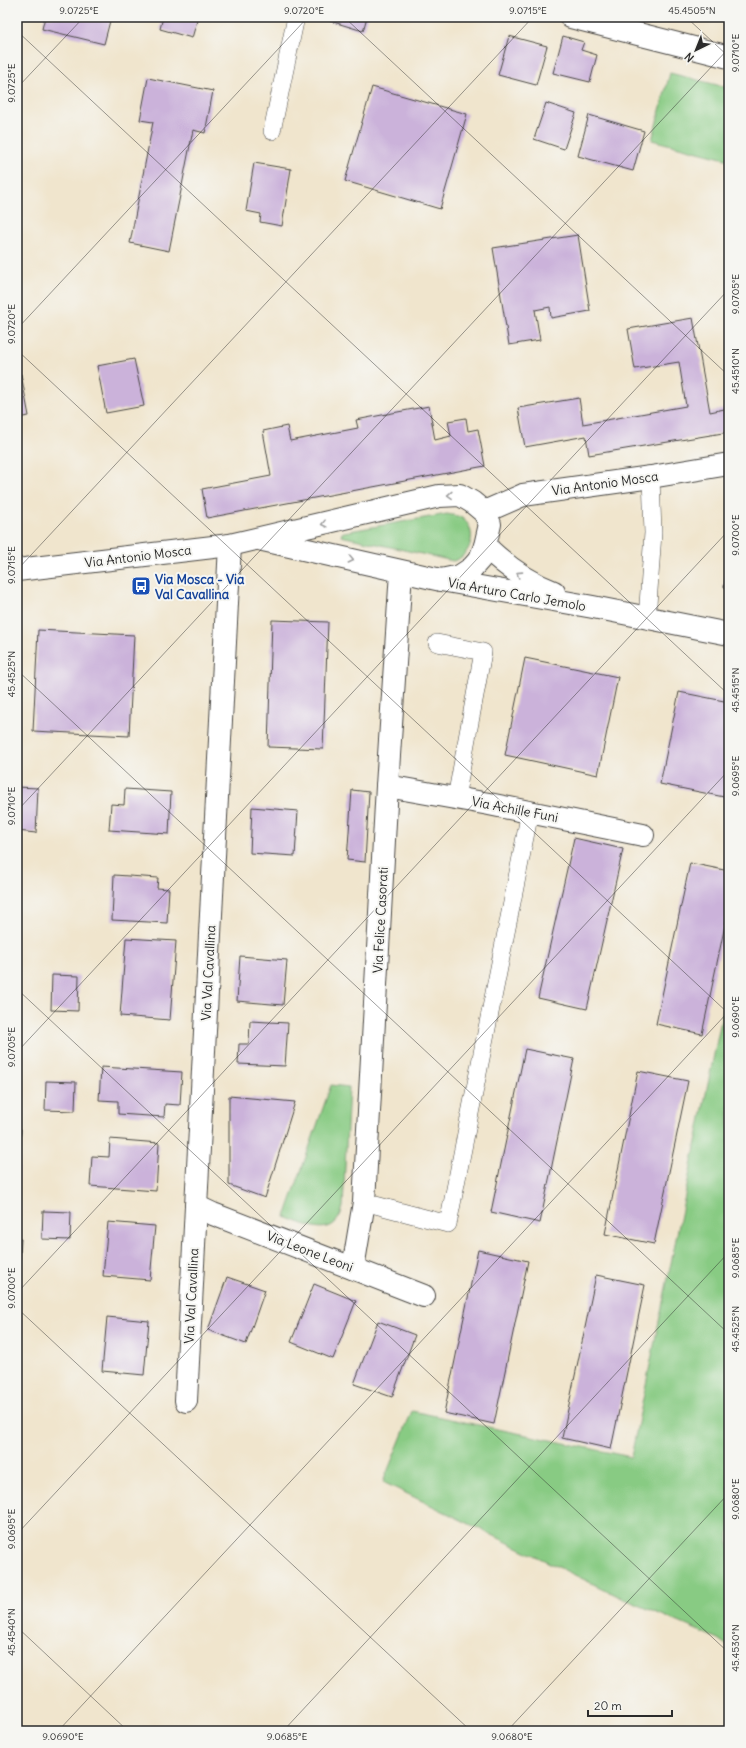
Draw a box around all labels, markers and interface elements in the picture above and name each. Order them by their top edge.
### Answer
text: 9.0725°E [59,4,99,17]
text: 9.0720°E [284,4,324,17]
text: 9.0715°E [509,4,547,17]
text: 45.4505°N [668,4,716,17]
north arrow [676,30,716,70]
text: 9.0710°E [729,34,742,72]
text: N [682,50,697,65]
text: 9.0725°E [5,63,18,103]
text: 9.0705°E [729,274,742,314]
text: 9.0720°E [5,304,18,344]
text: 45.4510°N [729,348,742,394]
street label: Via Antonio Mosca [551,468,659,499]
one-way arrow [447,491,453,500]
text: 9.0700°E [729,514,742,556]
one-way arrow [320,519,327,527]
street label: Via Antonio Mosca [84,542,192,571]
text: 9.0715°E [5,546,18,584]
one-way arrow [347,556,354,564]
place label: Via Mosca - Via Val Cavallina [155,571,245,603]
one-way arrow [516,571,523,579]
street label: Via Arturo Carlo Jemolo [447,574,587,615]
bus stop icon: Via Mosca - Via Val Cavallina [130,575,152,597]
text: 45.4525°N [5,651,18,697]
text: 45.4515°N [729,668,742,712]
text: 9.0695°E [729,756,742,796]
text: 9.0710°E [5,787,18,825]
street label: Via Achille Funi [470,793,560,826]
street label: Via Felice Casorati [369,866,392,974]
street label: Via Val Cavallina [198,925,219,1021]
text: 9.0690°E [729,996,742,1038]
text: 9.0705°E [5,1027,18,1067]
street label: Via Leone Leoni [264,1227,356,1276]
text: 9.0685°E [729,1238,742,1278]
street label: Via Val Cavallina [181,1248,202,1344]
text: 9.0700°E [5,1267,18,1309]
text: 45.4525°N [729,1306,742,1352]
text: 9.0680°E [729,1478,742,1520]
text: 9.0695°E [5,1509,18,1549]
text: 45.4540°N [5,1608,18,1656]
text: 45.4530°N [729,1624,742,1672]
scale bar [588,1692,672,1718]
text: 20 m [594,1698,622,1713]
text: 9.0690°E [42,1730,84,1743]
text: 9.0685°E [267,1730,307,1743]
text: 9.0680°E [491,1730,533,1743]

